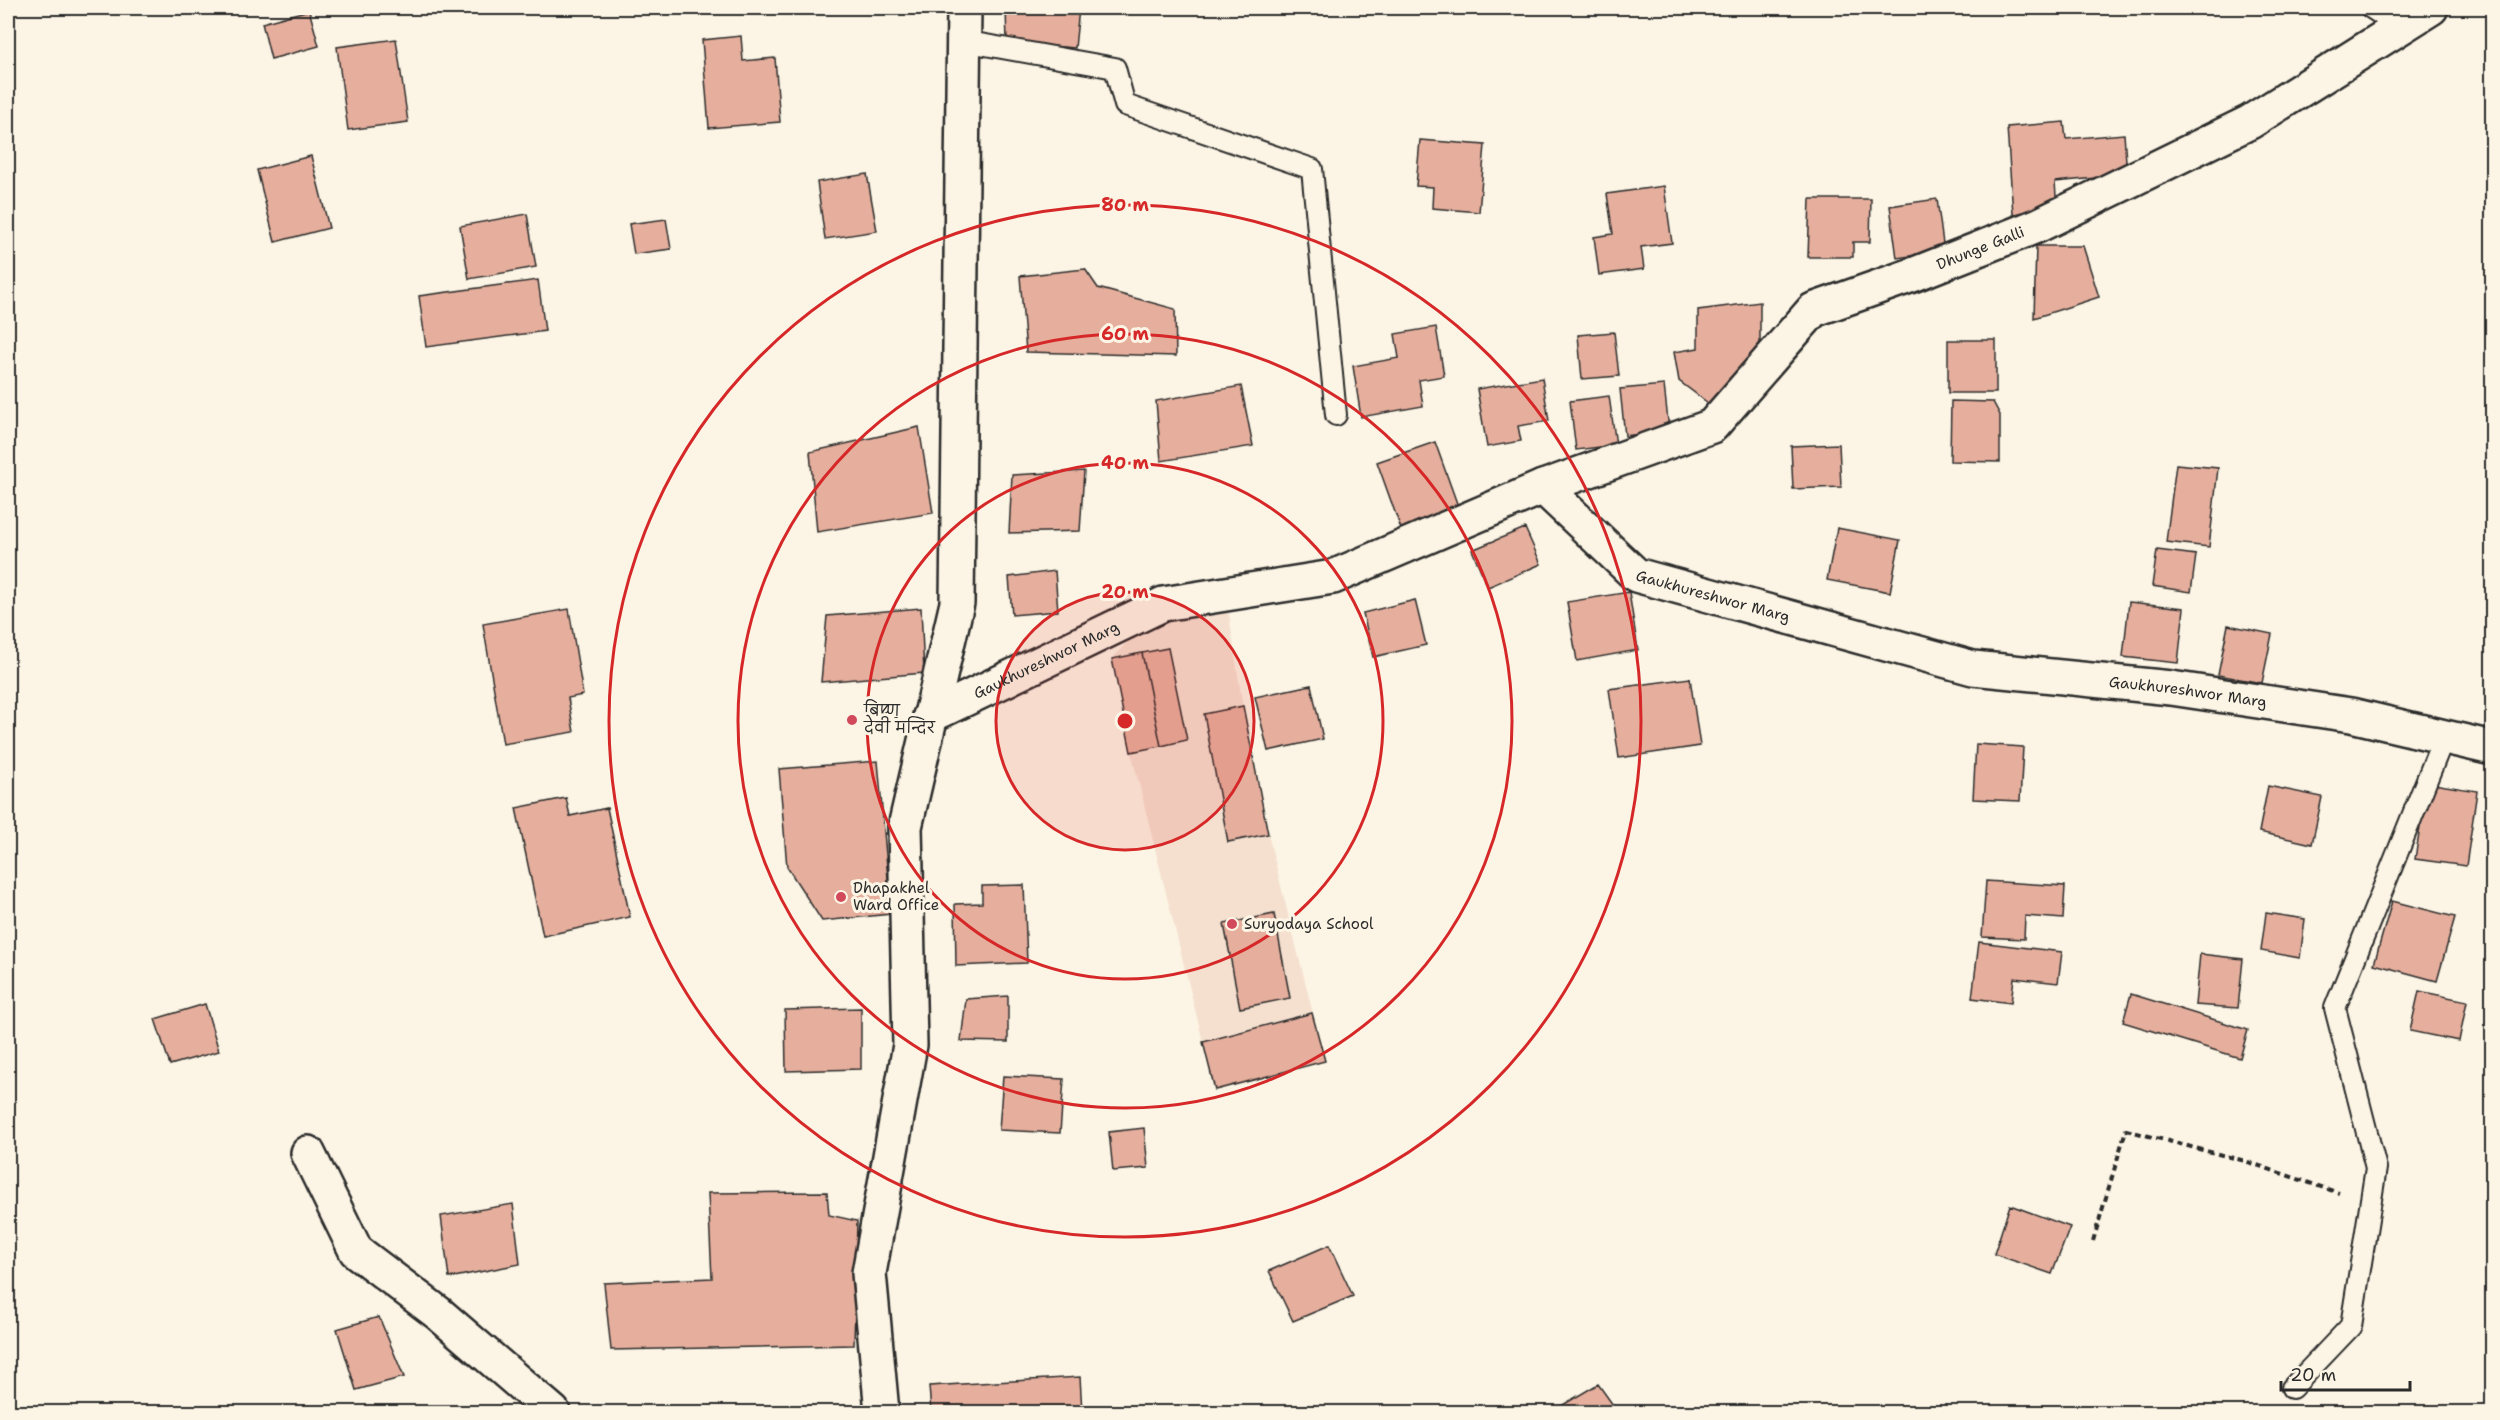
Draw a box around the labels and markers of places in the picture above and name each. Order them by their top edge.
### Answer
place label: बिष्णु देवी मन्दिर [863,699,936,738]
centre of rings [1115,711,1135,731]
marker: बिष्णु देवी मन्दिर [845,713,859,727]
place label: Dhapakhel Ward Office [853,878,939,915]
marker: Dhapakhel Ward Office [834,890,848,904]
place label: Suryodaya School [1244,914,1374,934]
marker: Suryodaya School [1225,917,1239,931]

